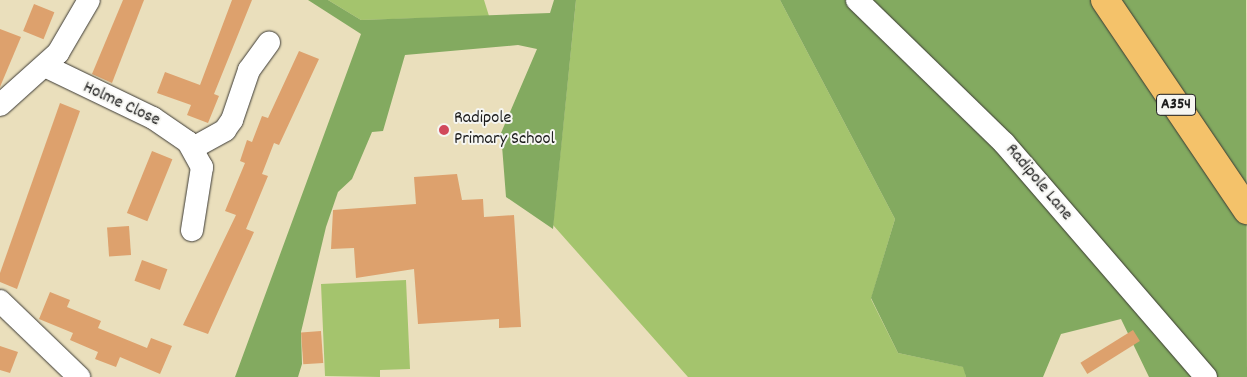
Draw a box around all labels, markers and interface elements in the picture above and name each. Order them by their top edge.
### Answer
street label: Holme Close [79,78,163,132]
road number: A354 [1156,92,1196,118]
place label: Radipole Primary School [454,109,555,152]
marker: Radipole Primary School [438,124,450,136]
street label: Radipole Lane [1000,140,1076,226]

